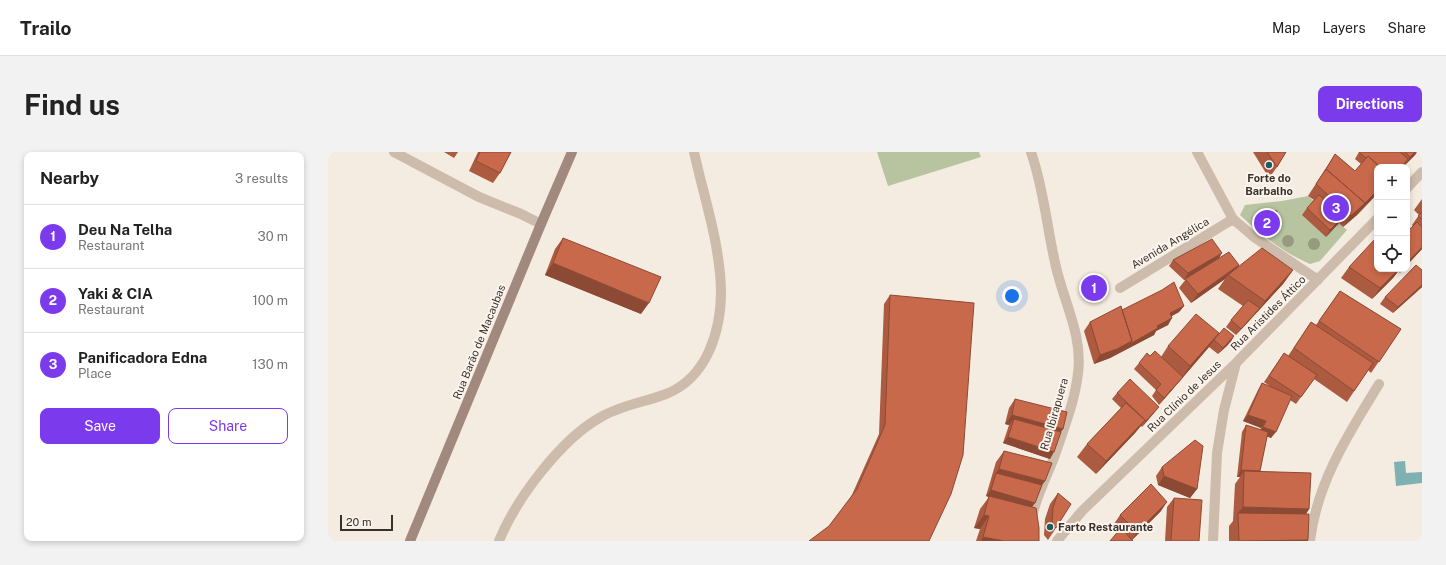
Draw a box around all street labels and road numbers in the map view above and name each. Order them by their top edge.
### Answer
street label: Avenida Angélica [1129,215,1211,271]
street label: Rua Aristides Áttico [1227,272,1308,353]
street label: Rua Barão de Macaubas [450,283,508,401]
street label: Rua Clínio de Jesus [1145,358,1223,434]
street label: Rua Ibirapuera [1038,377,1070,451]

